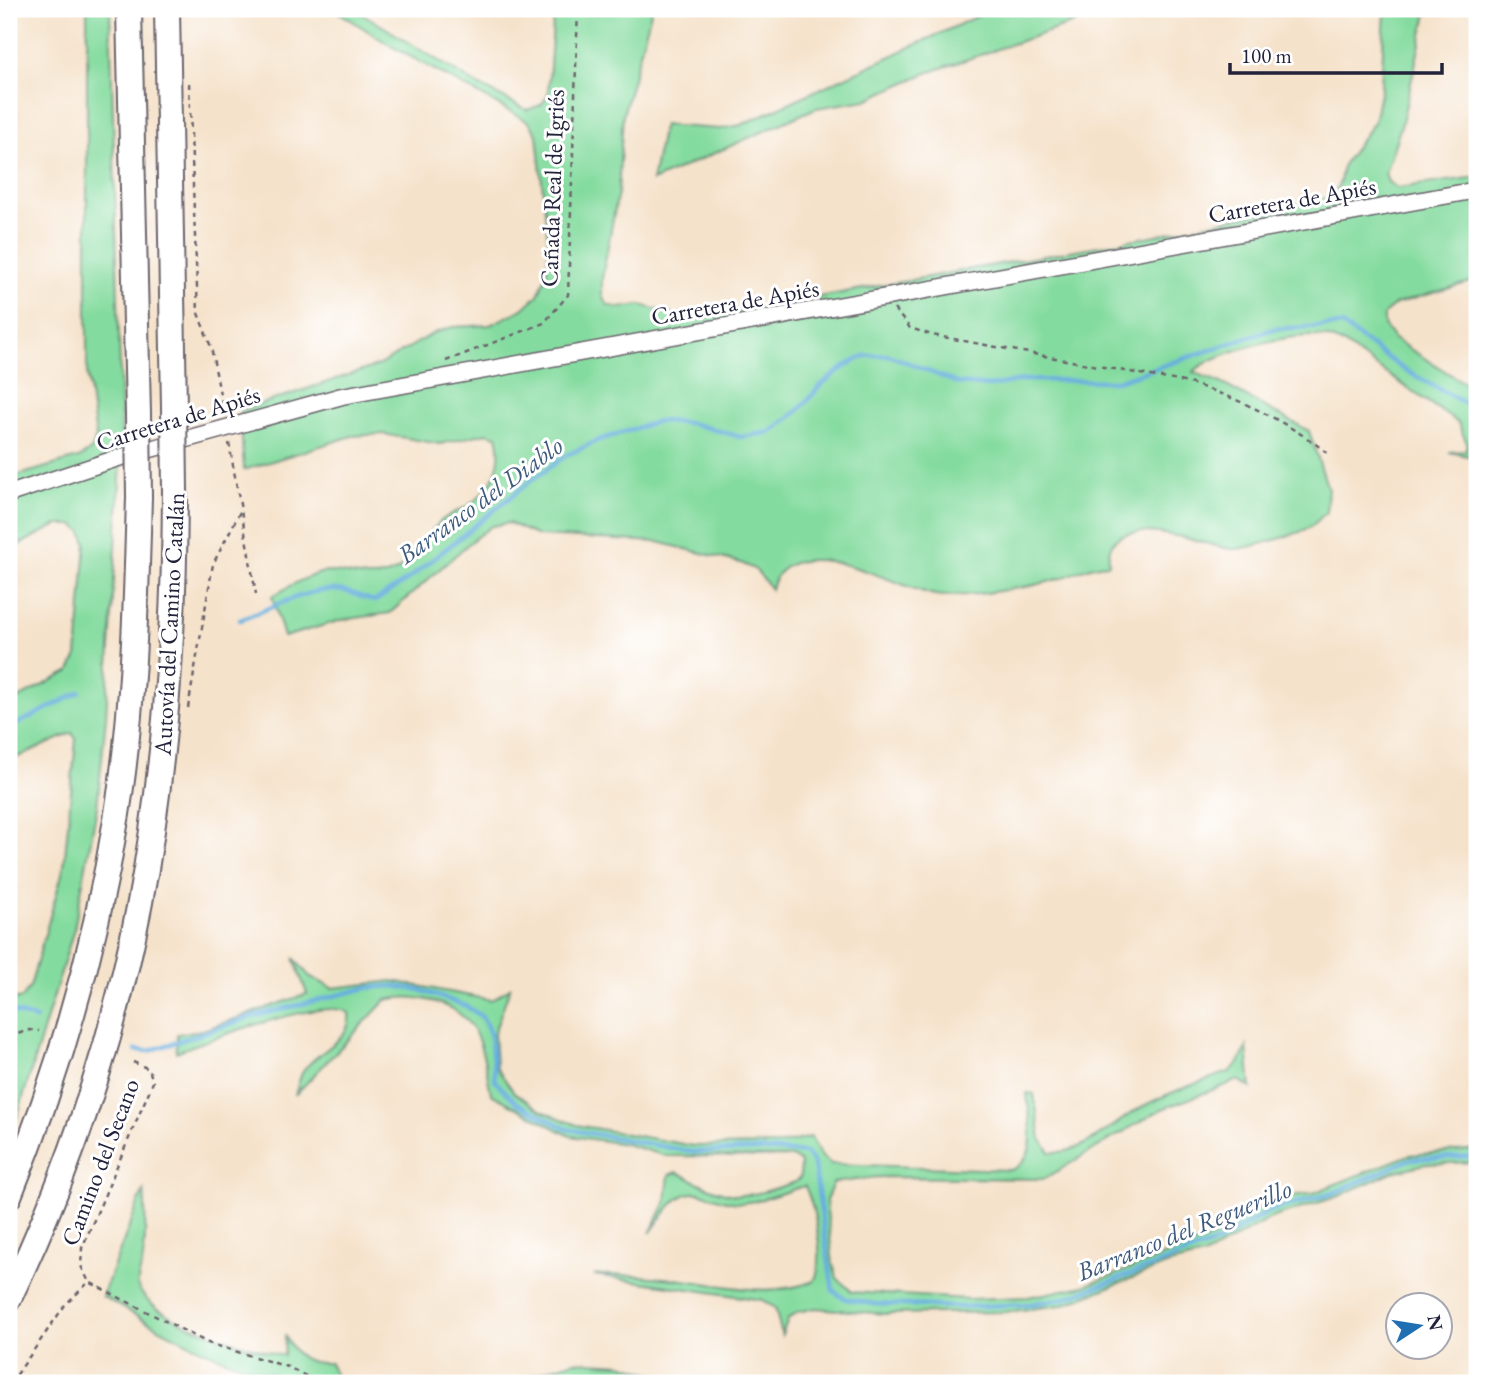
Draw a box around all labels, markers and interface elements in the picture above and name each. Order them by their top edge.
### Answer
scale bar [1230,32,1442,76]
text: 100 m [1241,42,1292,69]
street label: Cañada Real de Igriés [533,89,571,287]
street label: Carretera de Apiés [1206,170,1378,230]
street label: Carretera de Apiés [649,272,821,332]
street label: Carretera de Apiés [92,378,264,458]
water label: Barranco del Diablo [390,428,570,572]
street label: Autovía del Camino Catalán [147,491,191,757]
street label: Camino del Secano [54,1074,146,1250]
water label: Barranco del Reguerillo [1070,1171,1297,1289]
north arrow [1384,1290,1454,1360]
text: N [1421,1312,1449,1333]

